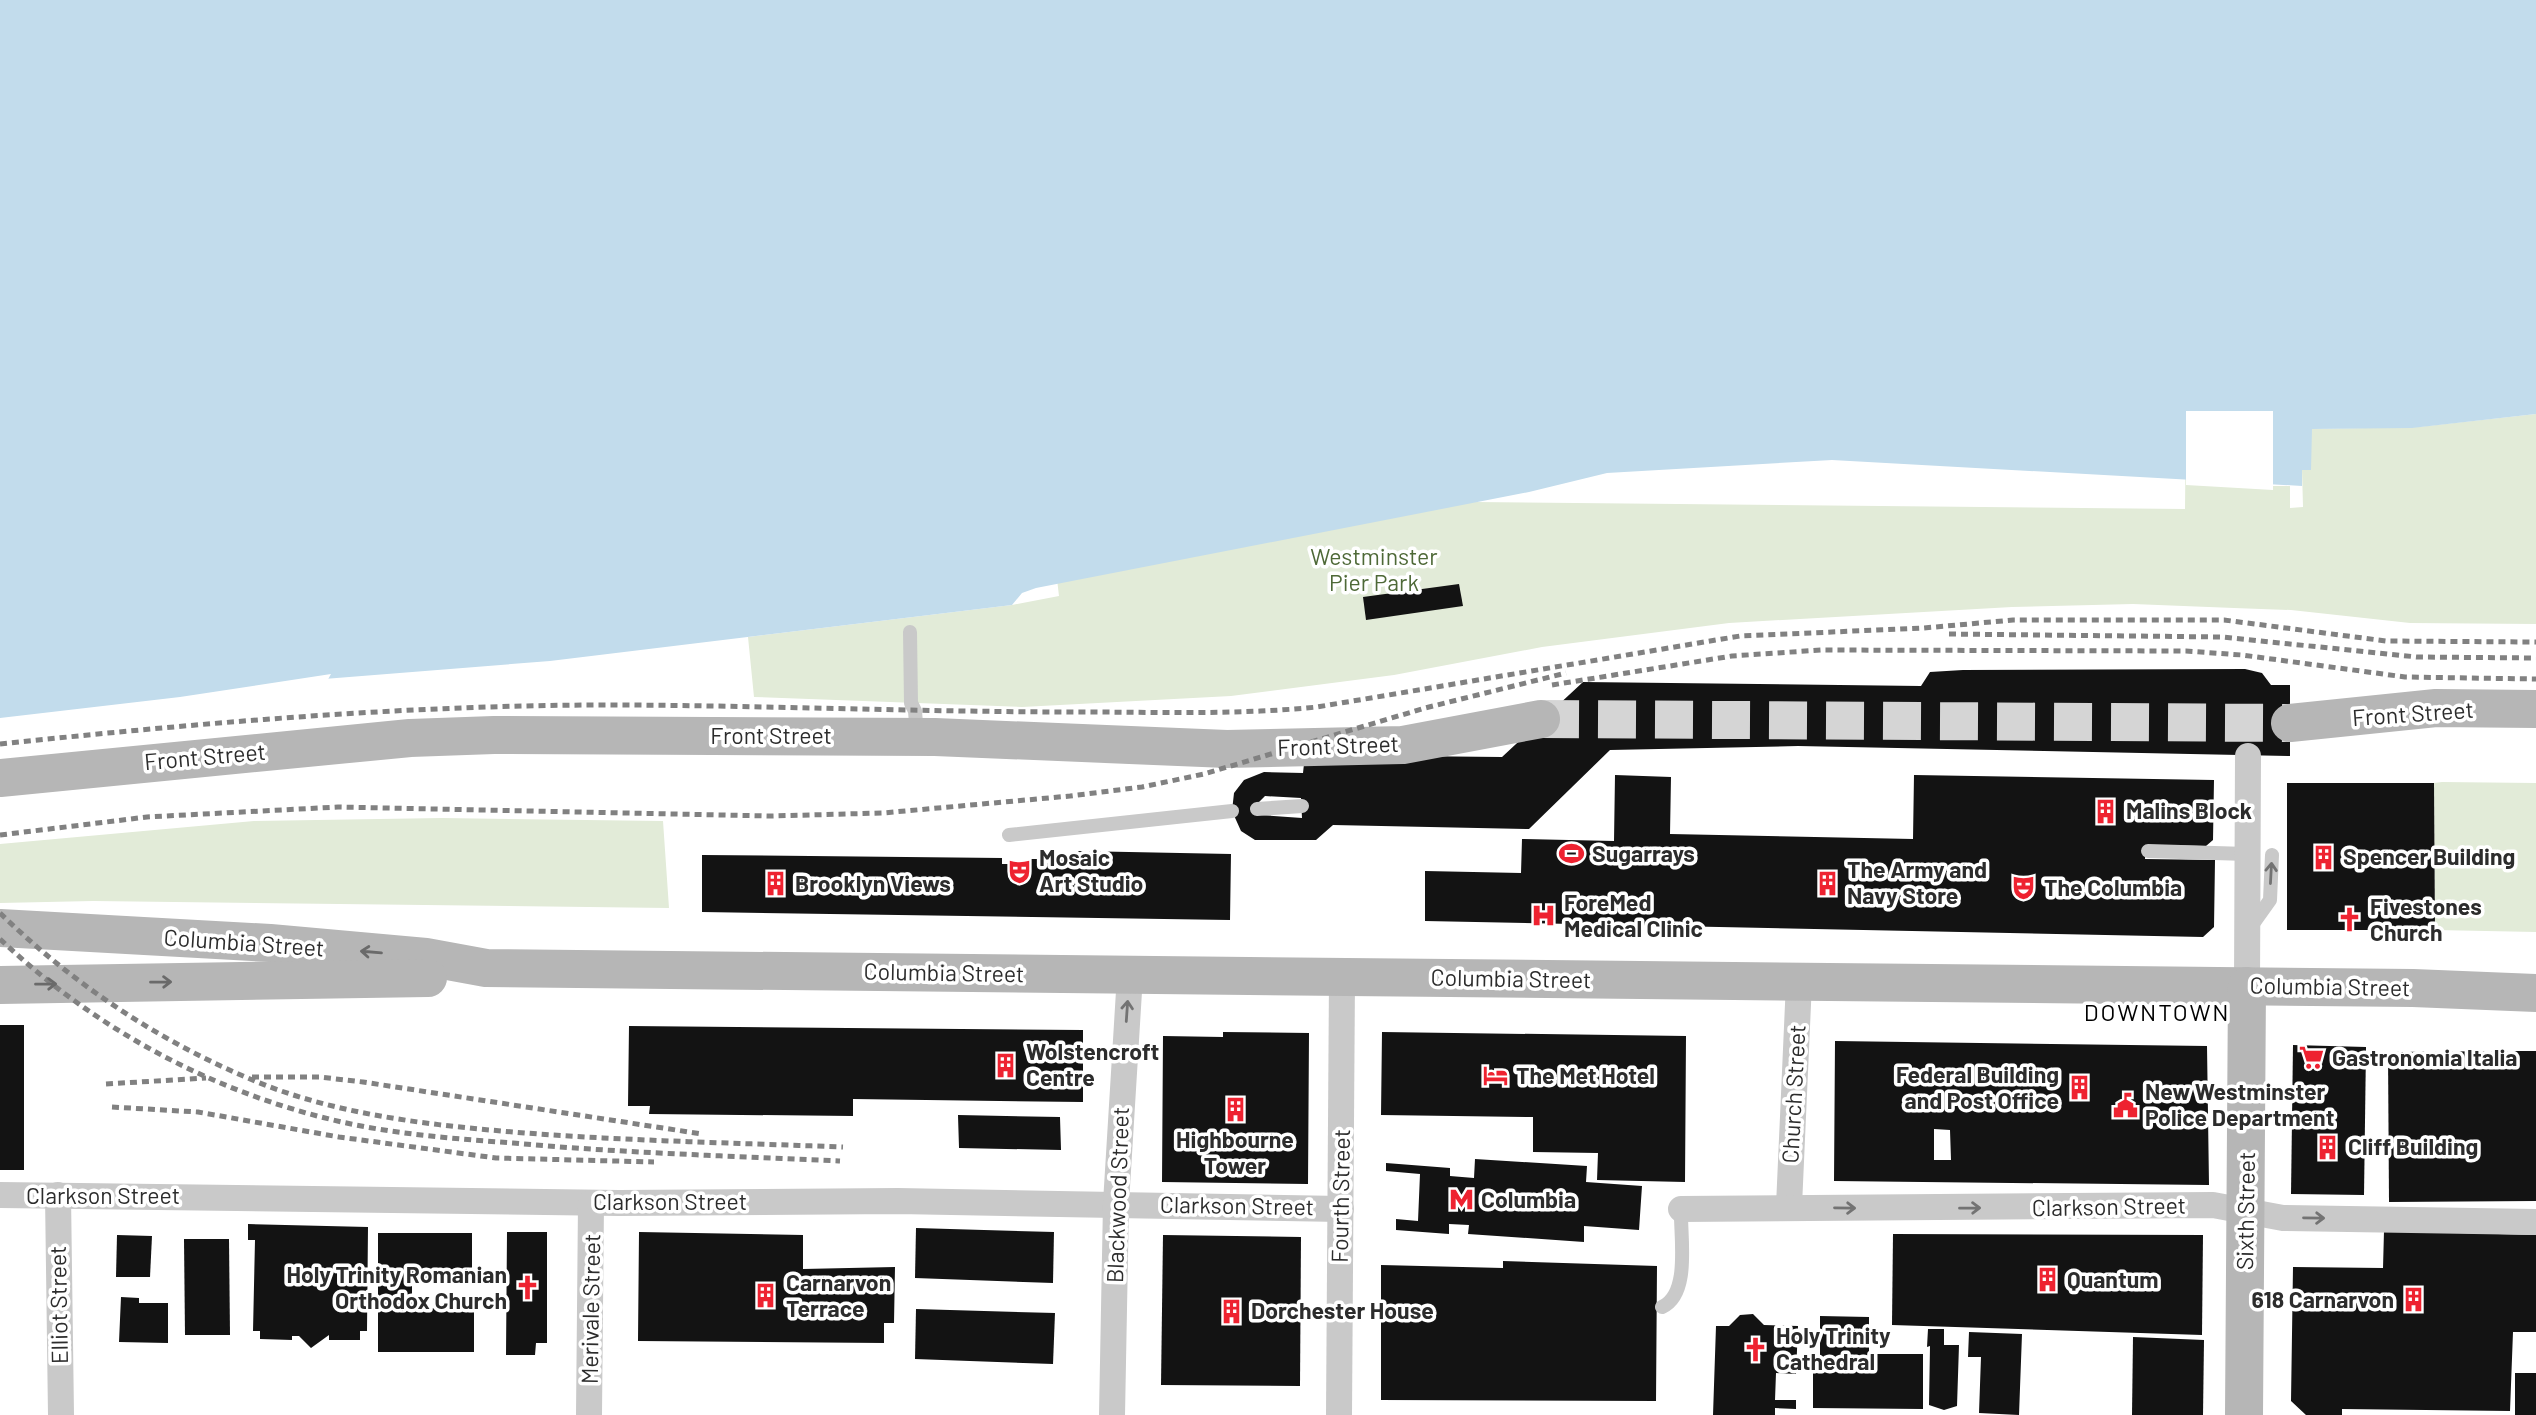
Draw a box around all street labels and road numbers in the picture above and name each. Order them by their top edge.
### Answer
street label: Front Street [2351,695,2475,731]
street label: Front Street [710,721,832,749]
street label: Front Street [1277,729,1399,761]
street label: Front Street [143,737,267,775]
street label: Columbia Street [163,922,325,962]
street label: Columbia Street [863,957,1025,987]
street label: Columbia Street [1430,963,1592,993]
street label: Columbia Street [2249,971,2411,1001]
street label: Church Street [1775,1024,1811,1164]
street label: Blackwood Street [1100,1106,1134,1283]
street label: Fourth Street [1325,1129,1355,1263]
street label: Sixth Street [2230,1152,2260,1270]
street label: Clarkson Street [26,1181,180,1209]
street label: Clarkson Street [593,1187,747,1215]
street label: Clarkson Street [1160,1190,1314,1220]
street label: Clarkson Street [2032,1191,2186,1221]
street label: Merivale Street [575,1234,605,1384]
street label: Elliot Street [43,1246,73,1365]

